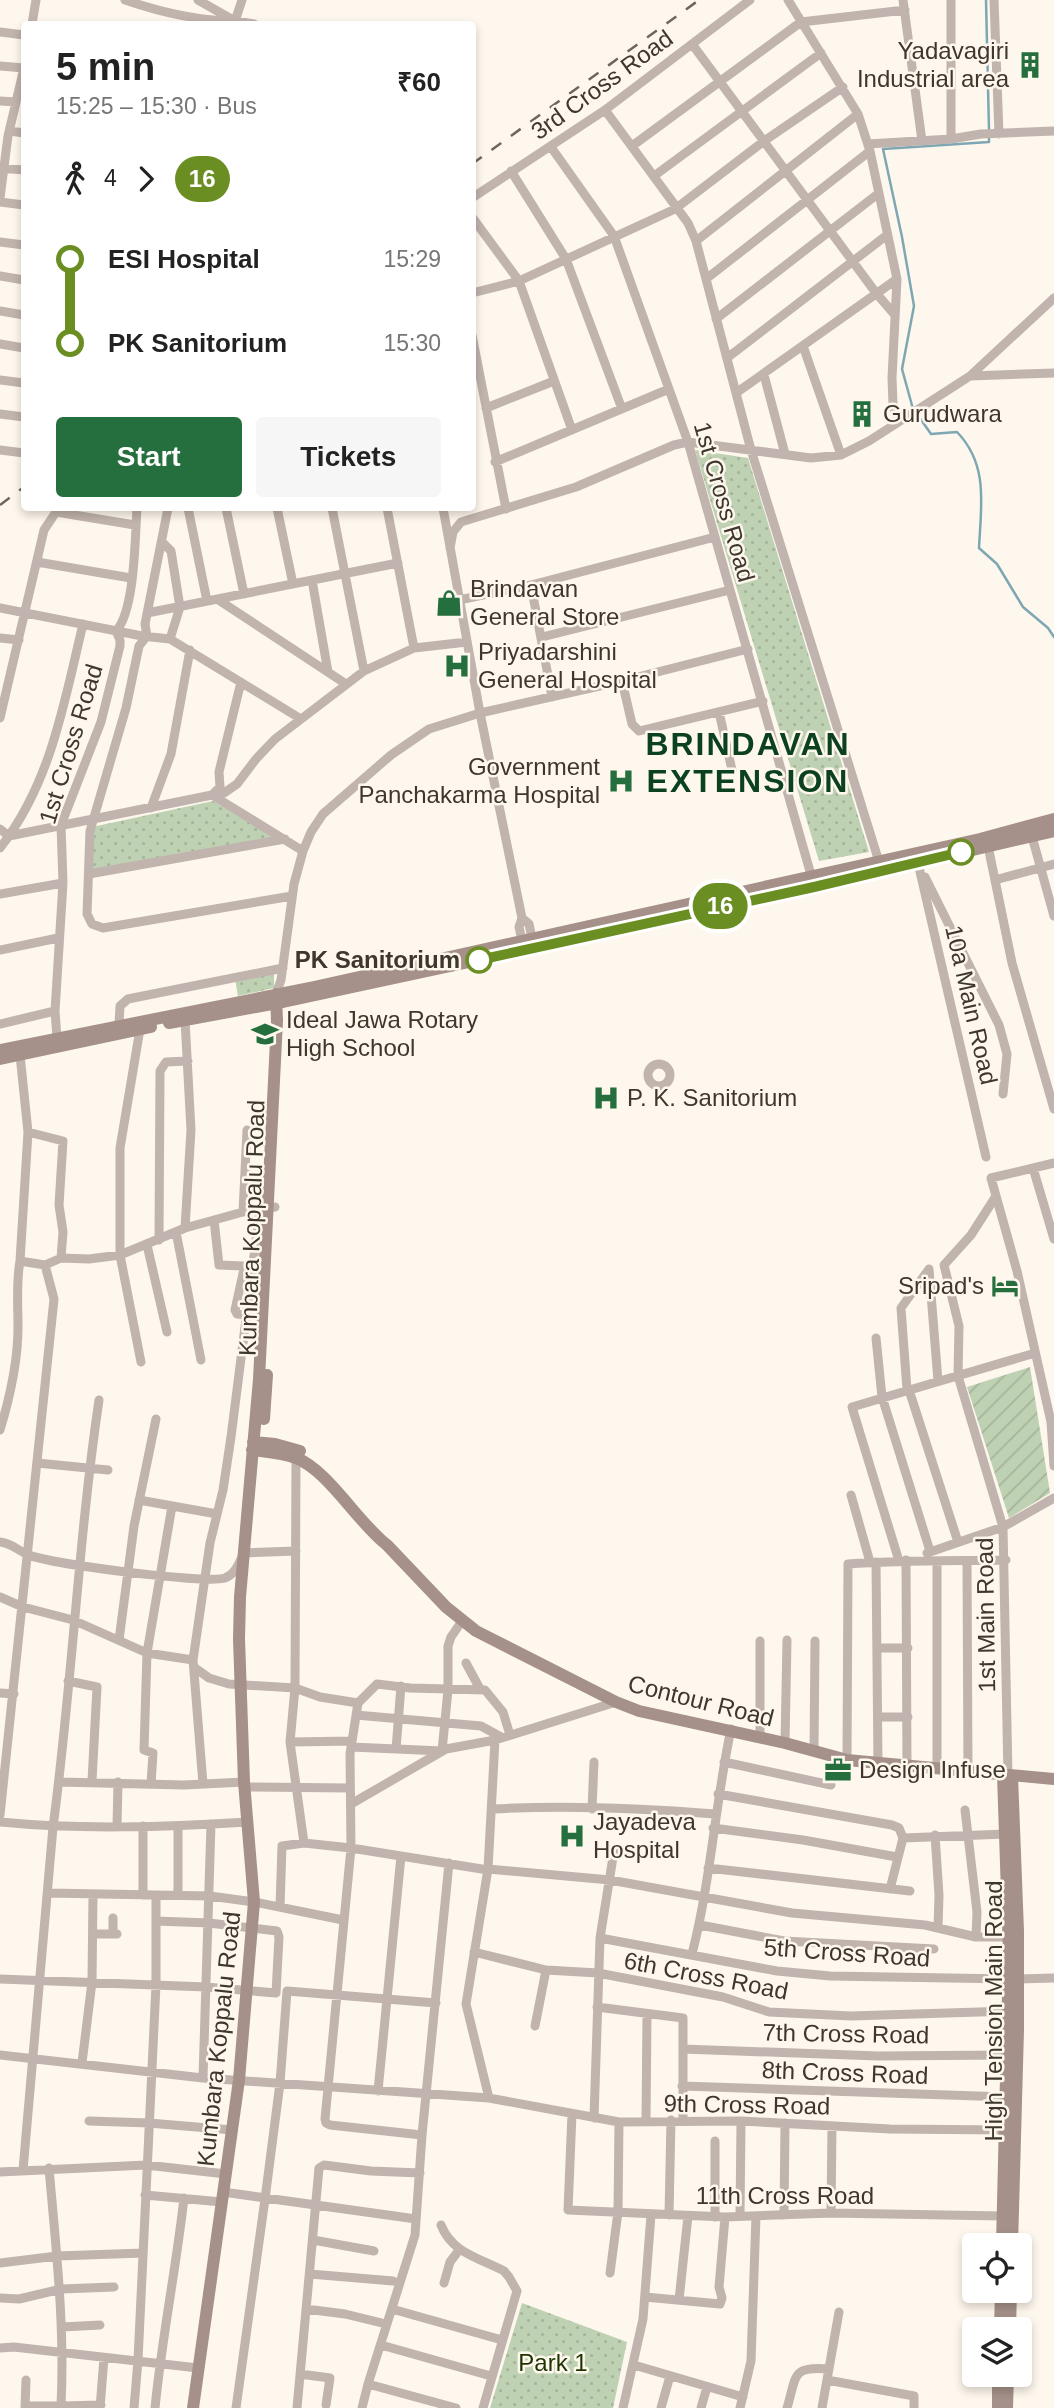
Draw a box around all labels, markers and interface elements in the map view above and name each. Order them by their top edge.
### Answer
street label: 3rd Cross Road [526,24,678,145]
place label: Yadavagiri Industrial area [857,37,1010,92]
text: 5 min [56,46,155,88]
building icon: Yadavagiri Industrial area [1015,50,1045,80]
text: ₹60 [397,67,441,97]
text: 15:25 – 15:30 · Bus [56,93,257,119]
icon: walk [56,160,94,198]
icon: forward [127,160,165,198]
text: 4 [104,165,117,191]
text: 16 [189,165,216,192]
text: ESI Hospital [108,244,260,274]
text: 15:29 [383,246,441,272]
text: PK Sanitorium [108,328,287,358]
text: 15:30 [383,330,441,356]
building icon: Gurudwara [847,399,877,429]
place label: Gurudwara [883,400,1002,427]
button: Start [56,417,242,497]
button: Tickets [256,417,441,497]
street label: 1st Cross Road [689,419,760,585]
place label: Brindavan General Store [470,575,619,630]
shop icon: Brindavan General Store [434,588,464,618]
place label: Priyadarshini General Hospital [478,638,657,693]
hospital icon: Priyadarshini General Hospital [442,651,472,681]
street label: 1st Cross Road [33,661,108,827]
district label: BRINDAVAN EXTENSION [645,726,851,799]
place label: Government Panchakarma Hospital [359,753,600,808]
hospital icon: Government Panchakarma Hospital [606,766,636,796]
unlabelled marker [948,839,974,865]
line badge: 16 [688,883,752,929]
text: 16 [707,892,733,919]
street label: 10a Main Road [940,923,1003,1087]
place label: PK Sanitorium [295,946,460,973]
marker: PK Sanitorium [466,947,492,973]
place label: Ideal Jawa Rotary High School [286,1006,478,1061]
school or university icon: Ideal Jawa Rotary High School [250,1019,280,1049]
hospital icon: P. K. Sanitorium [591,1083,621,1113]
place label: P. K. Sanitorium [627,1084,797,1111]
street label: Kumbara Koppalu Road [234,1100,269,1356]
hotel icon: Sripad's [990,1271,1020,1301]
place label: Sripad's [898,1272,984,1299]
street label: 1st Main Road [971,1537,1000,1693]
street label: Contour Road [625,1669,777,1732]
office icon: Design Infuse [823,1755,853,1785]
place label: Design Infuse [859,1756,1006,1783]
place label: Jayadeva Hospital [593,1808,696,1863]
hospital icon: Jayadeva Hospital [557,1821,587,1851]
street label: High Tension Main Road [980,1880,1007,2142]
street label: Kumbara Koppalu Road [192,1910,245,2168]
street label: 5th Cross Road [763,1933,931,1972]
street label: 6th Cross Road [622,1946,791,2005]
street label: 7th Cross Road [762,2019,930,2048]
street label: 8th Cross Road [761,2056,929,2089]
street label: 9th Cross Road [663,2090,831,2119]
street label: 11th Cross Road [696,2182,874,2209]
map controls [962,2233,1032,2387]
button: locate [962,2233,1032,2303]
button: layers [962,2317,1032,2387]
park label: Park 1 [518,2349,588,2376]

